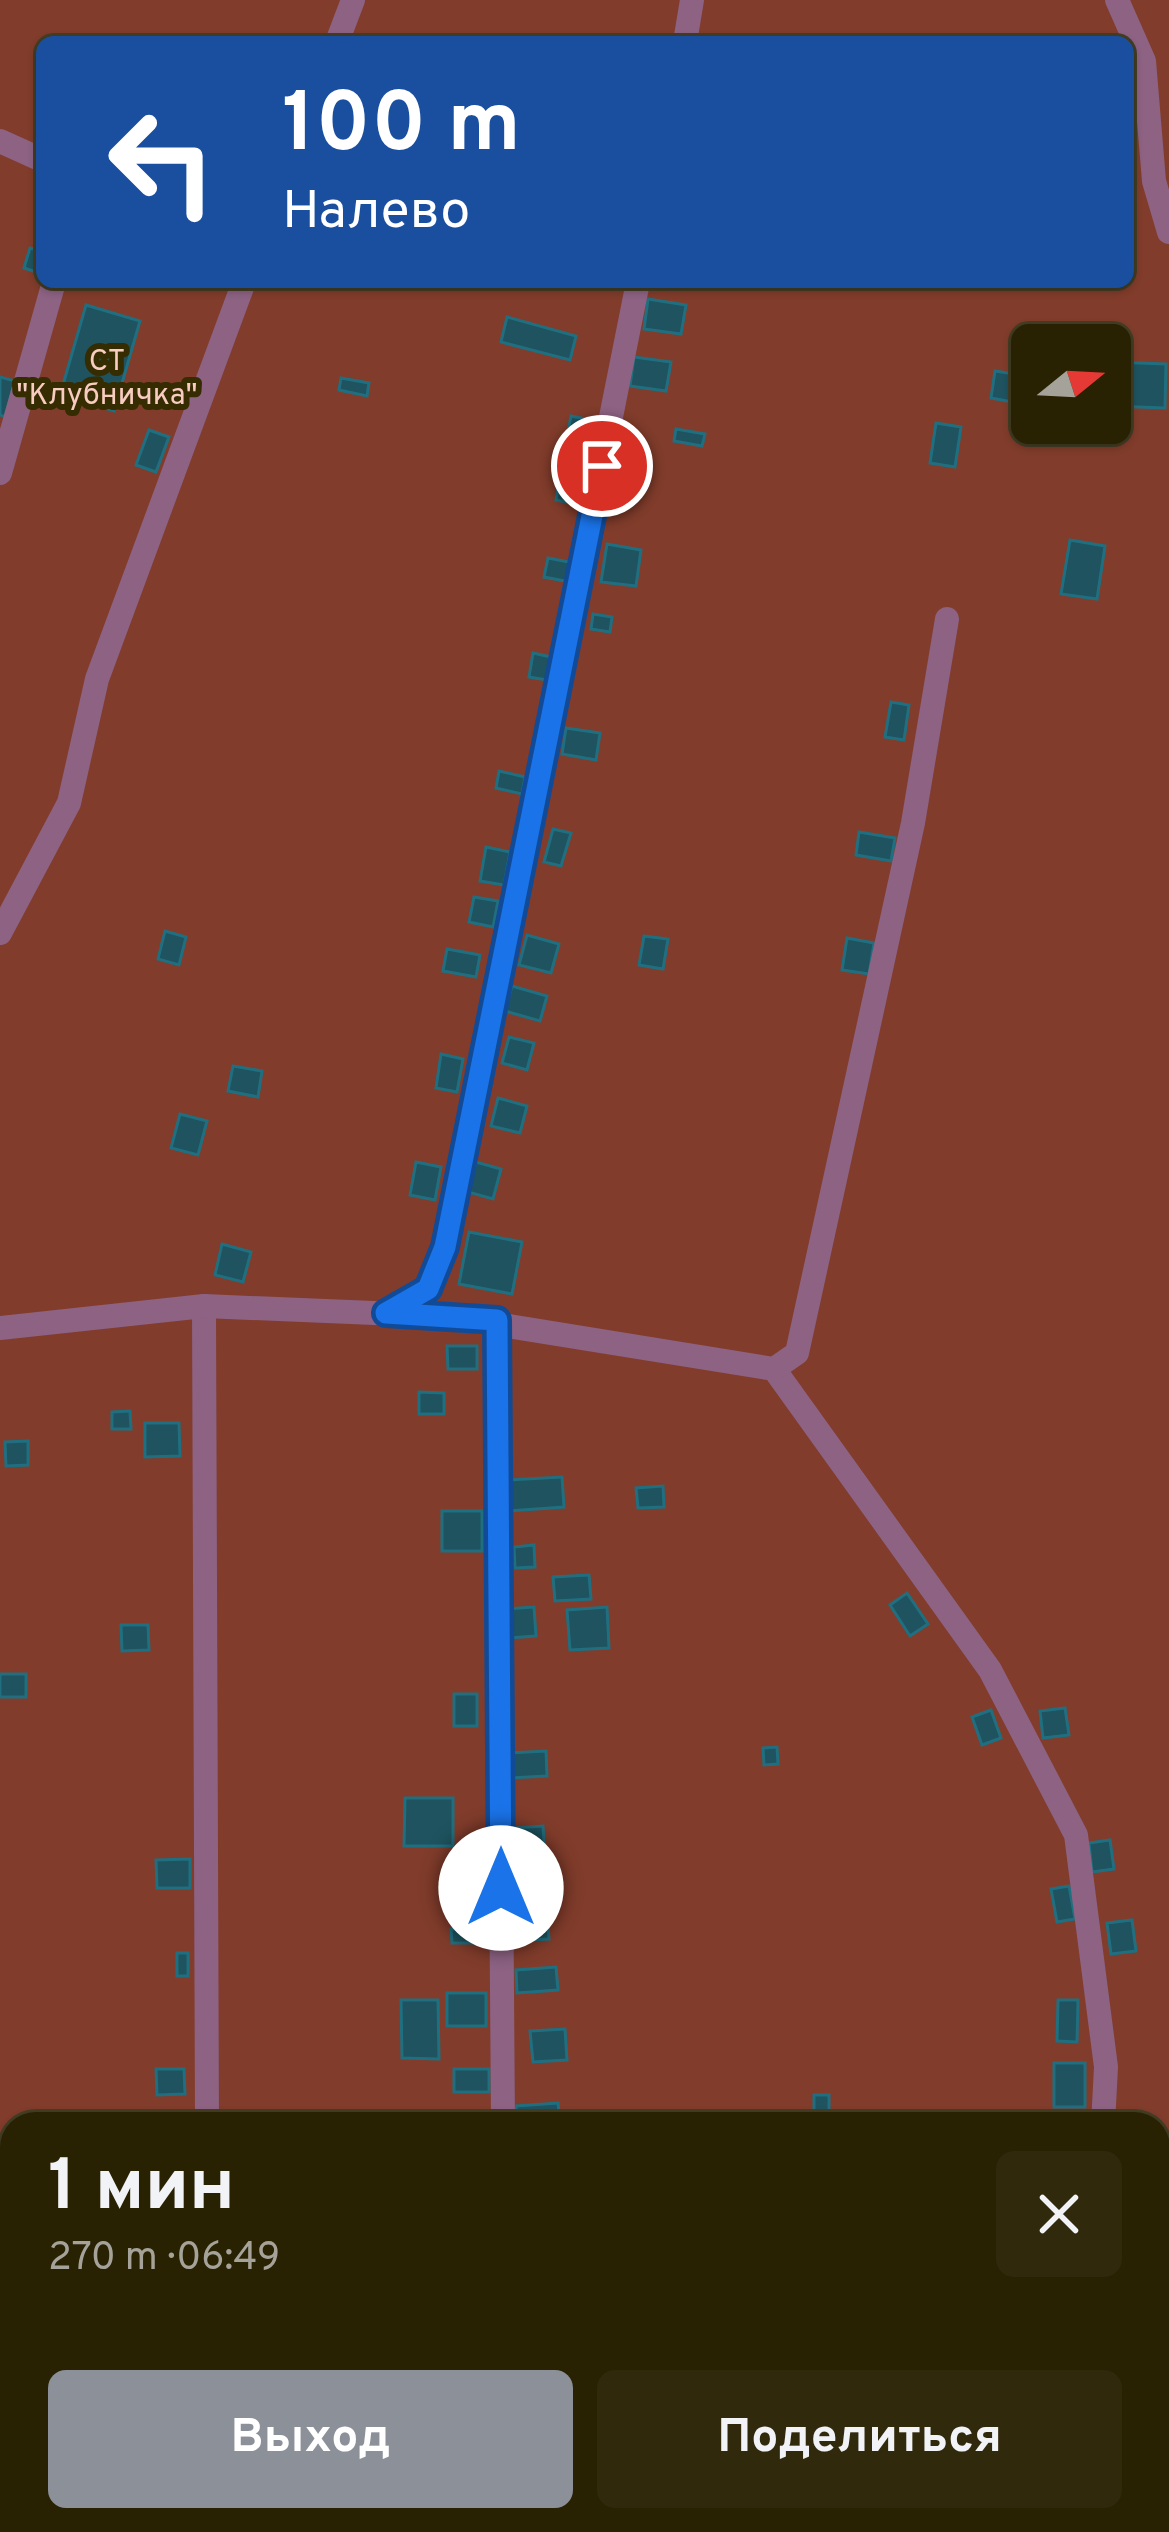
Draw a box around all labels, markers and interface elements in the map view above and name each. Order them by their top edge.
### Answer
text: 100 m [282,75,521,181]
icon: left [84,84,240,240]
text: Налево [282,179,470,248]
north arrow [1011,324,1131,444]
map controls [1011,324,1131,444]
park label: СТ "Клубничка" [16,344,198,415]
pin [551,415,653,517]
icon: arrive [569,433,635,499]
position arrow [438,1825,564,1951]
text: 1 мин [48,2144,235,2236]
button: close [996,2151,1122,2277]
text: 270 m · 06:49 [48,2235,280,2284]
button: Выход [48,2370,573,2508]
button: Поделиться [597,2370,1122,2508]

